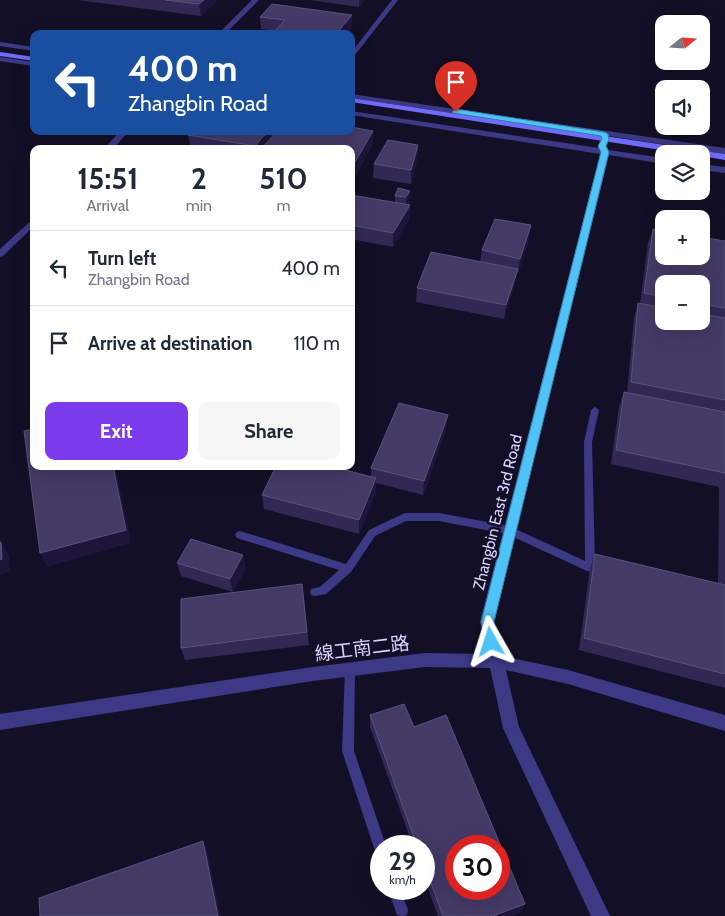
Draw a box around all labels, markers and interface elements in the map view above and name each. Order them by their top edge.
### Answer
north arrow [655,15,710,70]
map controls [655,15,710,330]
text: 400 m [128,47,237,90]
icon: left [45,50,110,115]
pin [435,61,477,112]
icon: arrive [442,68,470,96]
button: sound [655,80,710,135]
text: Zhangbin Road [128,90,268,117]
button: layers [655,145,710,200]
text: 15:51 [77,160,138,197]
text: 2 [191,160,207,197]
text: 510 [259,160,308,197]
text: Arrival [87,196,129,215]
text: min [186,196,212,215]
text: m [276,196,291,215]
button: + [655,210,710,265]
text: Turn left [88,247,156,270]
icon: left [45,254,73,282]
text: 400 m [282,257,340,280]
text: Zhangbin Road [88,270,190,289]
button: − [655,275,710,330]
icon: arrive [45,329,73,357]
text: Arrive at destination [88,332,252,355]
text: 110 m [293,332,340,355]
button: Exit [45,402,188,460]
button: Share [198,402,340,460]
street label: Zhangbin East 3rd Road [469,432,526,592]
position arrow [464,615,516,667]
street label: 線工南二路 [314,631,411,666]
speed limit sign: 30 [445,835,510,900]
text: 29 [389,846,416,876]
text: km/h [389,872,416,887]

